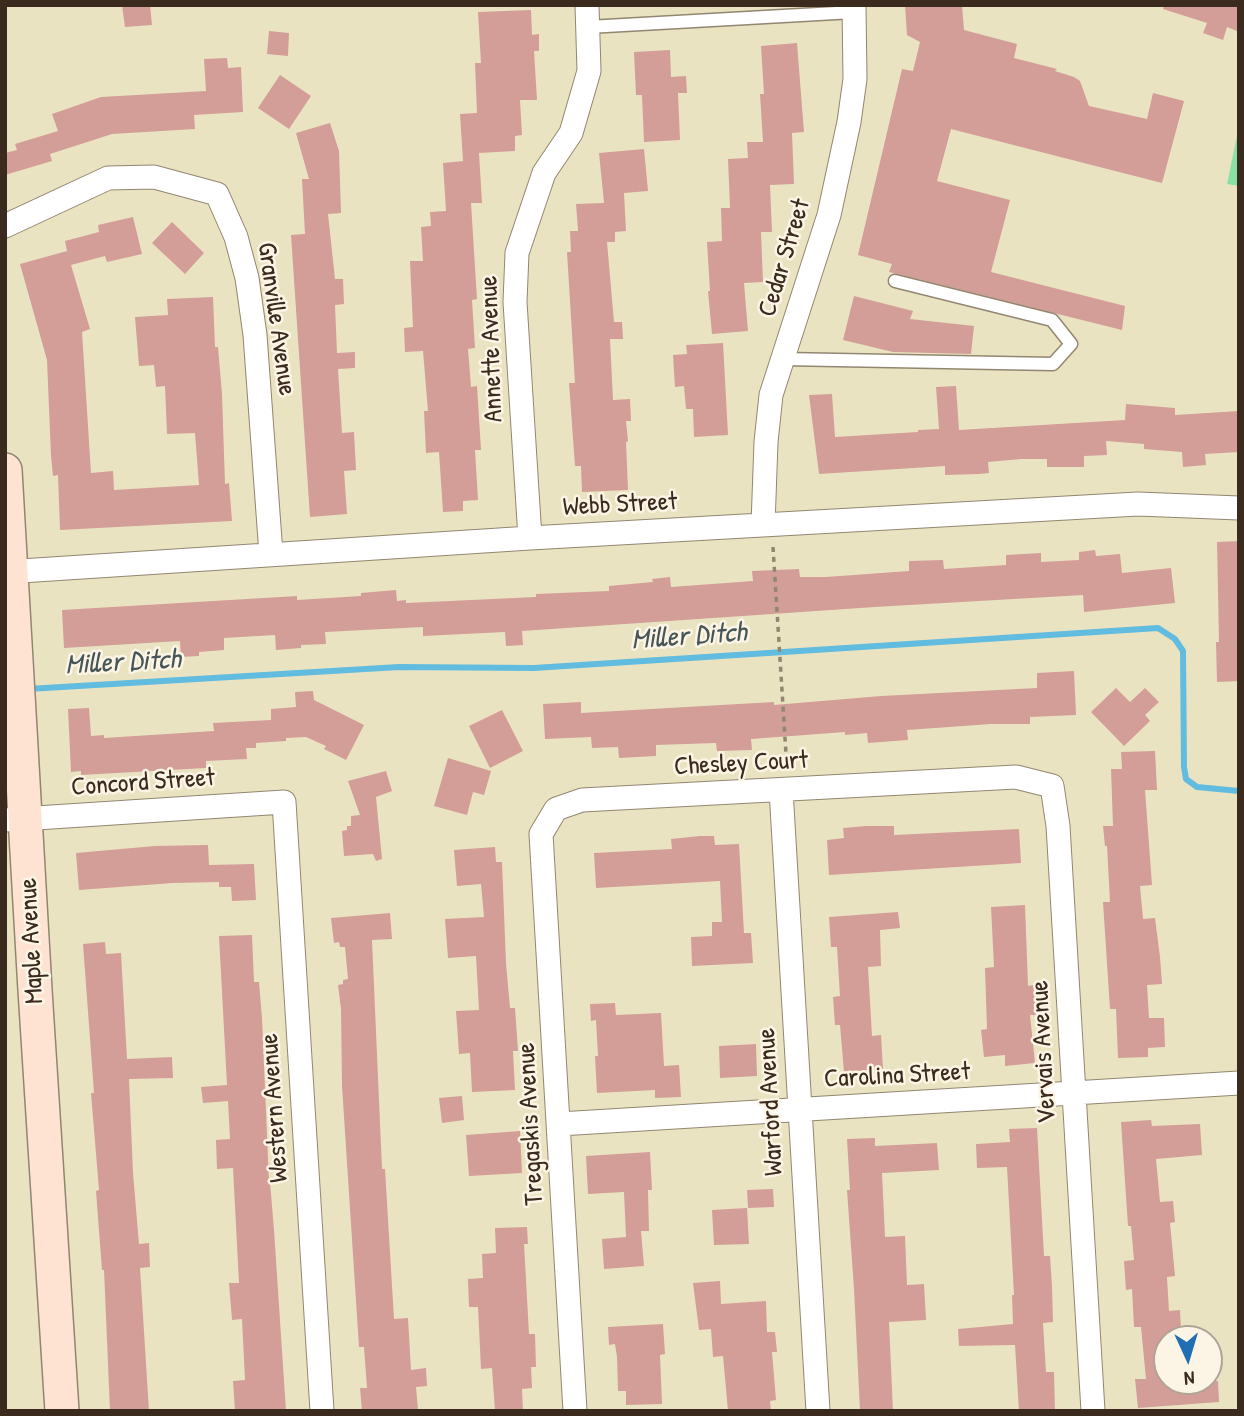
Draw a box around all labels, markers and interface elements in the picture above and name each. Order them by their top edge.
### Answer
street label: Cedar Street [752,195,818,321]
street label: Granville Avenue [250,241,302,397]
street label: Annette Avenue [474,275,510,423]
street label: Webb Street [562,486,678,524]
water label: Miller Ditch [630,616,748,658]
water label: Miller Ditch [65,643,181,683]
street label: Chesley Court [673,745,809,783]
street label: Concord Street [70,762,216,804]
street label: Maple Avenue [13,877,51,1005]
street label: Vervais Avenue [1025,980,1063,1124]
street label: Warford Avenue [752,1027,790,1177]
street label: Western Avenue [254,1032,296,1184]
street label: Tregaskis Avenue [511,1042,551,1206]
street label: Carolina Street [823,1057,971,1095]
north arrow [1153,1325,1223,1395]
text: N [1183,1366,1195,1392]

